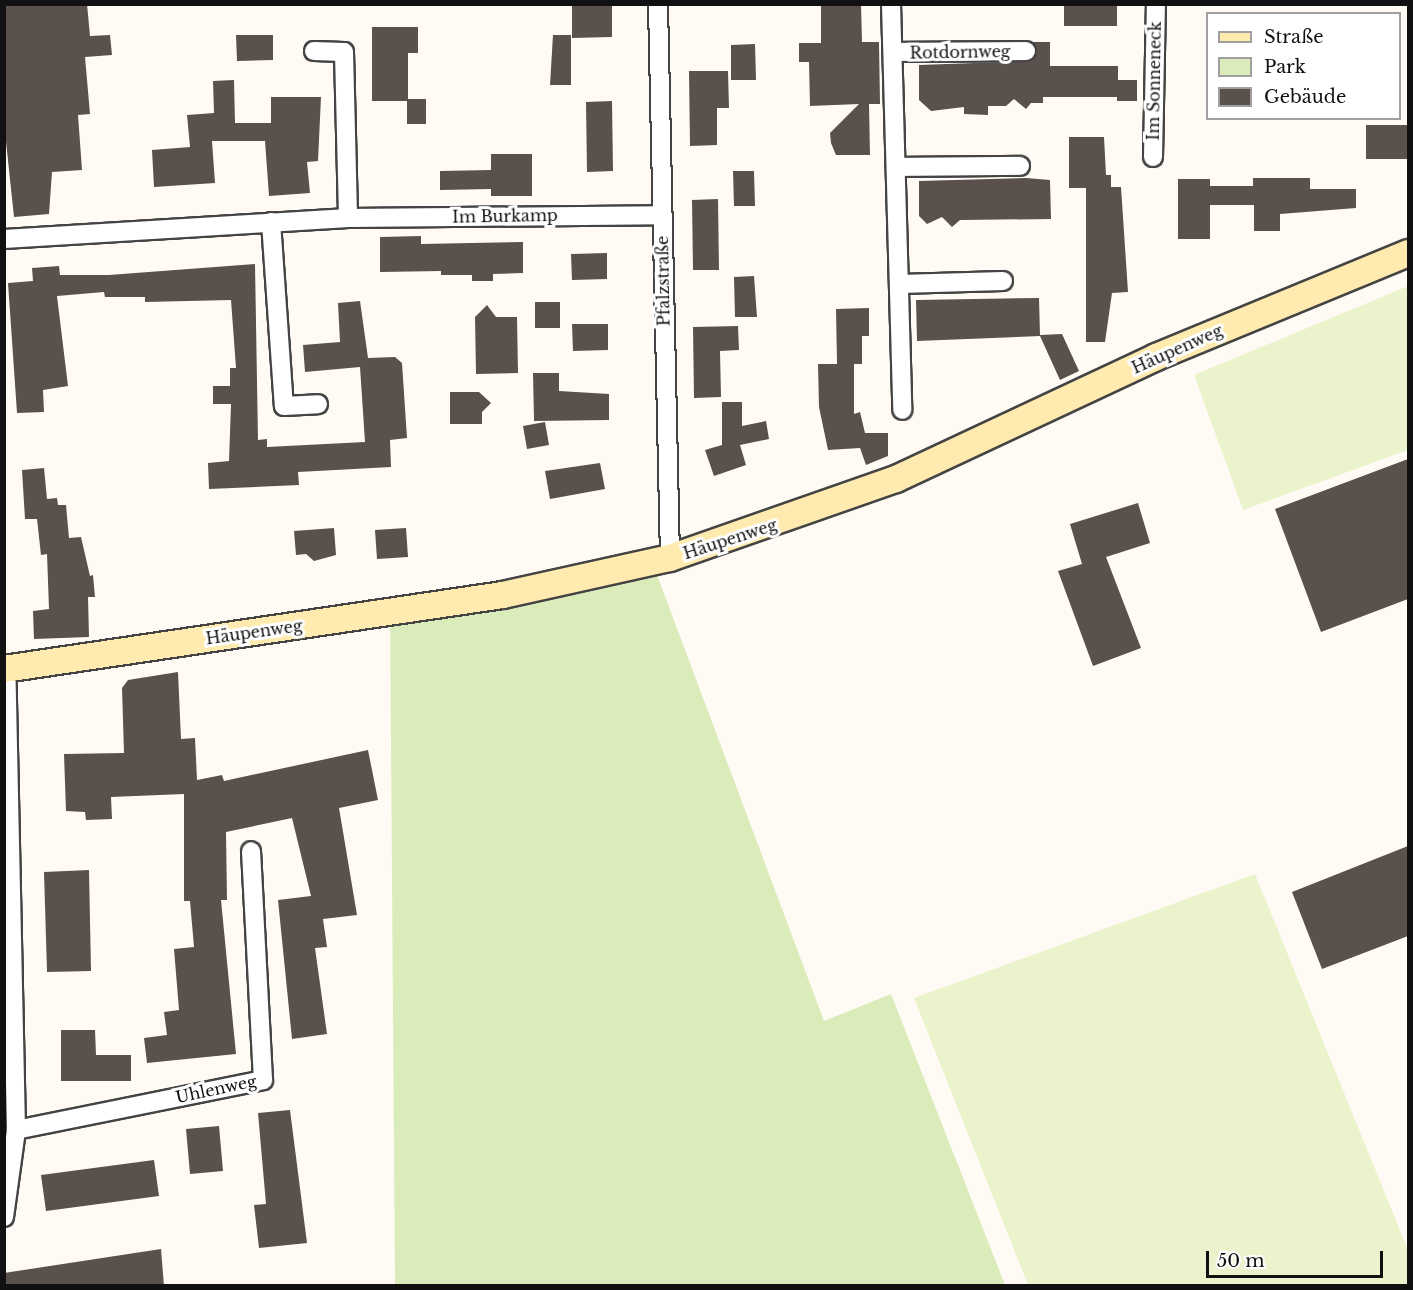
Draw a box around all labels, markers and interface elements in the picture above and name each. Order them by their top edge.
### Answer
legend [1206,12,1401,120]
street label: Im Sonneneck [1143,21,1165,141]
text: Straße [1264,26,1324,48]
street label: Rotdornweg [910,42,1010,62]
text: Park [1264,56,1306,78]
text: Gebäude [1264,86,1346,108]
street label: Im Burkamp [452,205,558,227]
street label: Pfalzstraße [653,236,673,326]
street label: Häupenweg [1129,320,1225,378]
street label: Häupenweg [681,515,779,563]
street label: Häupenweg [205,616,303,648]
street label: Uhlenweg [174,1071,258,1107]
scale bar [1209,1239,1386,1277]
text: 50 m [1217,1250,1265,1272]

